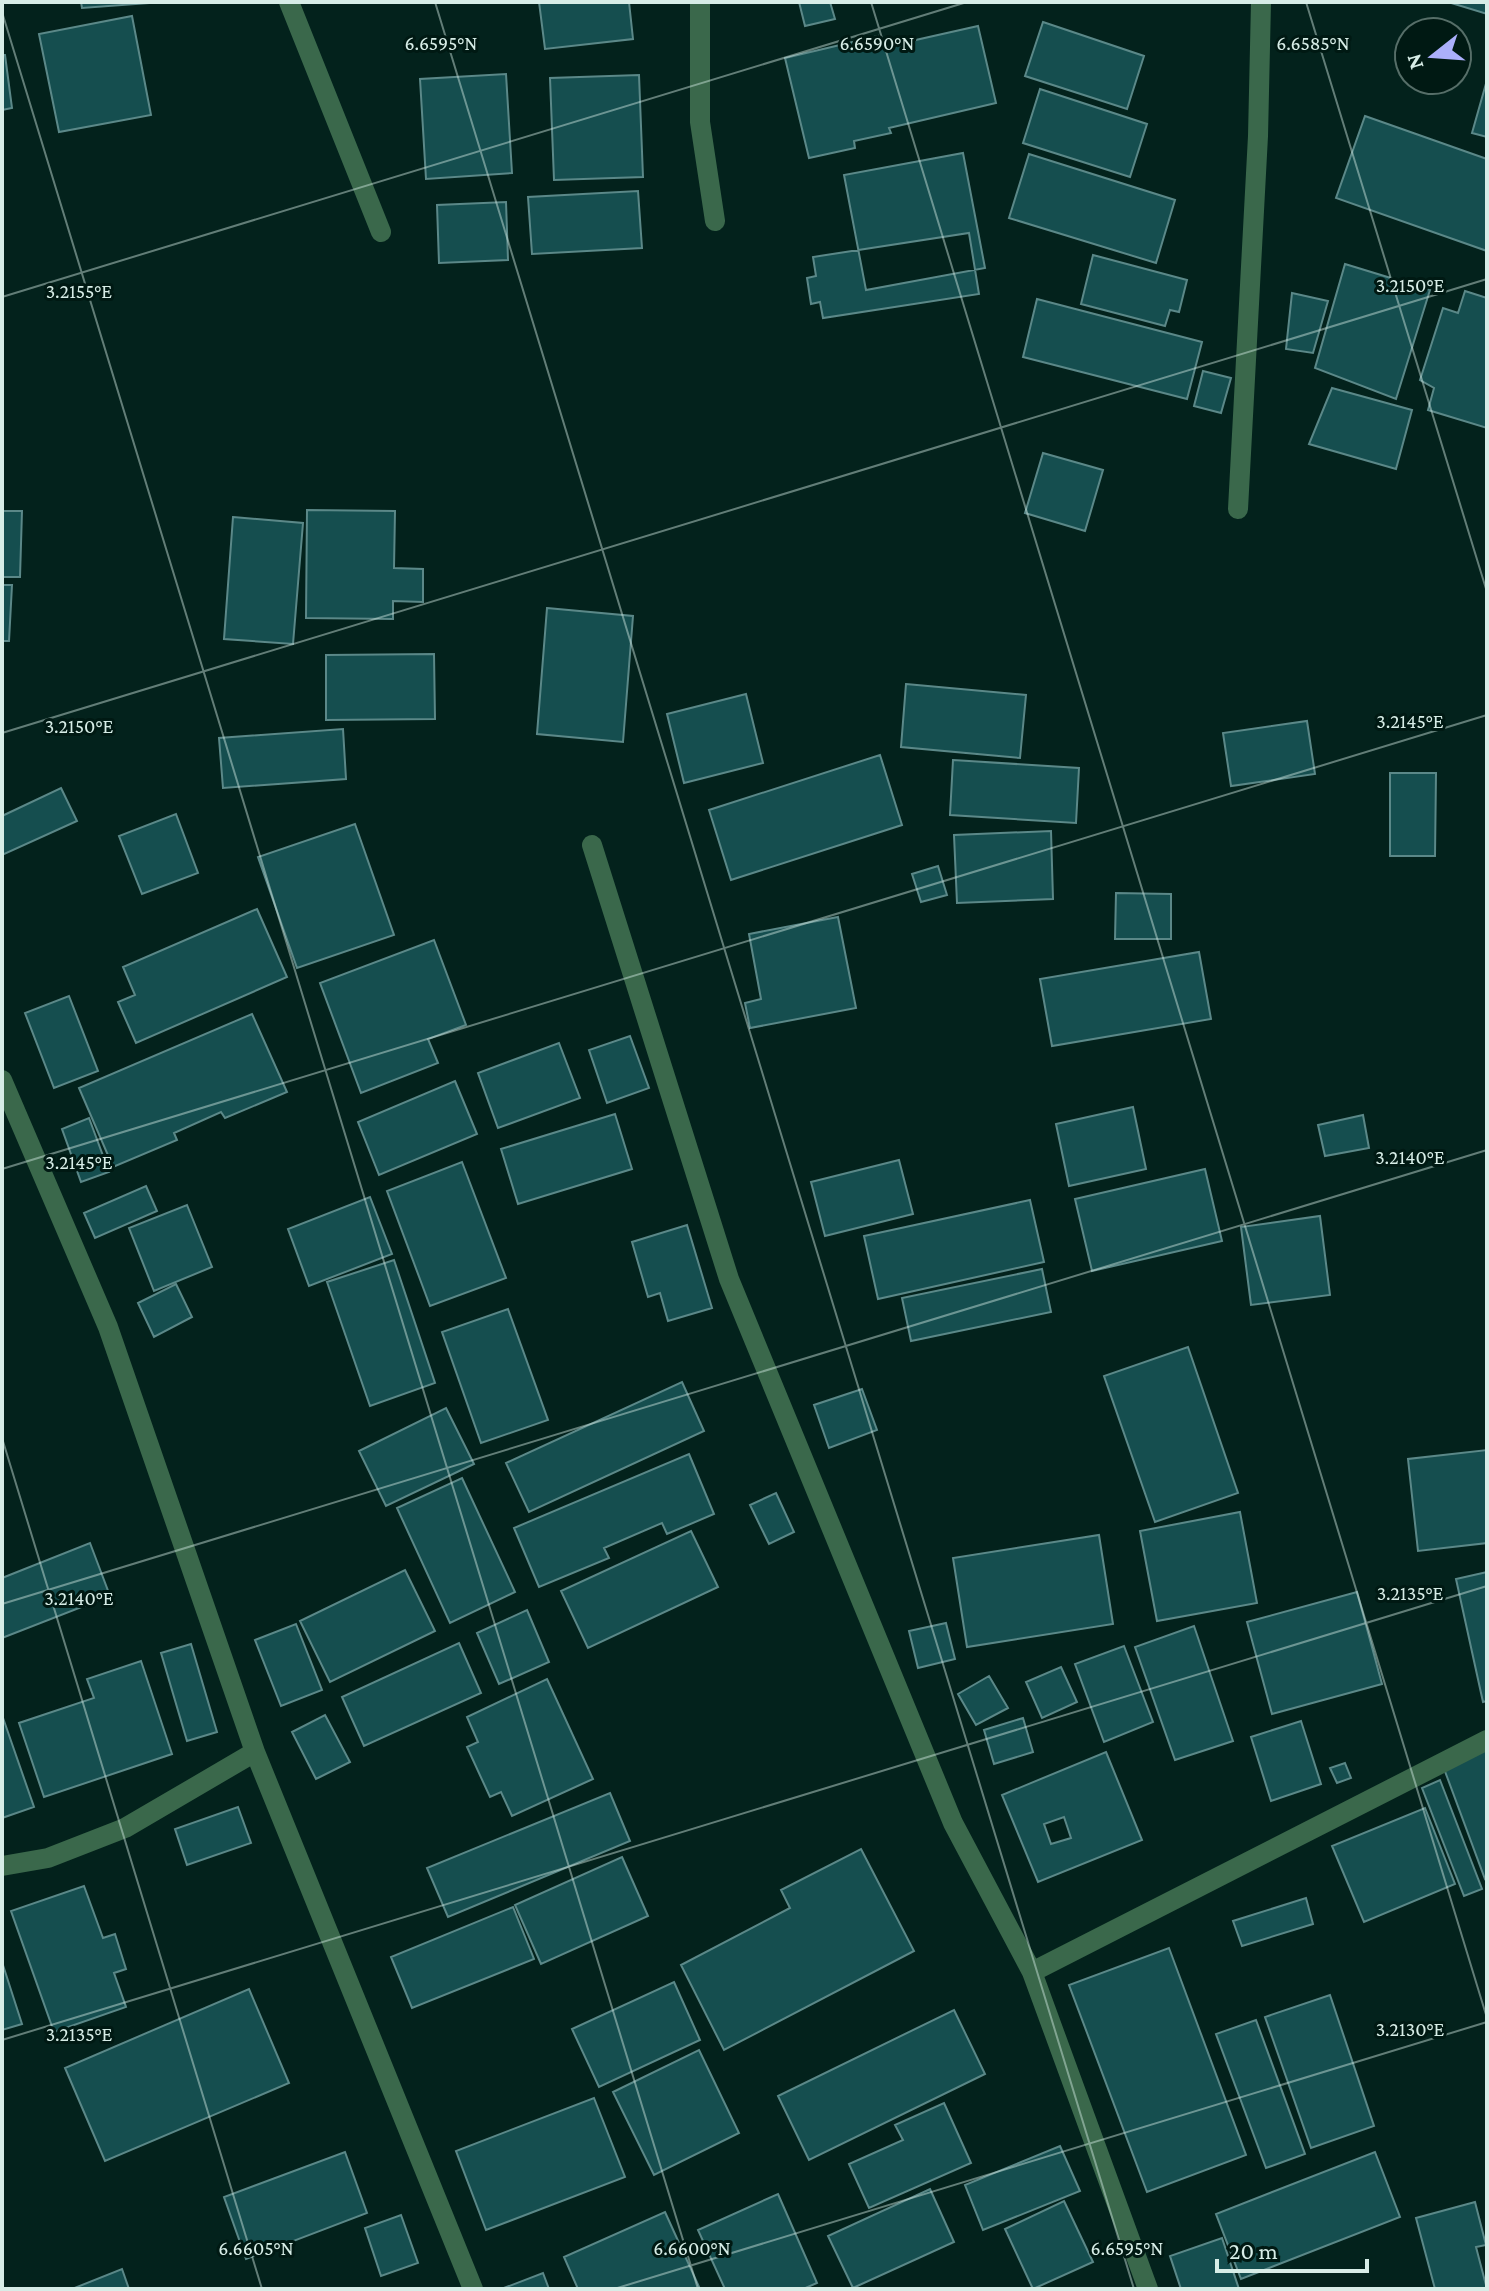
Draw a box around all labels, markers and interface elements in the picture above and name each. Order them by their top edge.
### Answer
north arrow [1393,16,1473,96]
text: 6.6595°N [405,32,477,54]
text: 6.6590°N [839,32,915,54]
text: 6.6585°N [1276,32,1350,54]
text: N [1400,51,1428,73]
text: 3.2150°E [1376,274,1444,296]
text: 3.2155°E [46,280,112,302]
text: 3.2145°E [1376,710,1444,732]
text: 3.2150°E [45,715,113,737]
text: 3.2140°E [1375,1146,1445,1168]
text: 3.2145°E [45,1151,113,1173]
text: 3.2135°E [1377,1582,1443,1604]
text: 3.2140°E [44,1587,114,1609]
text: 3.2130°E [1376,2018,1445,2040]
text: 3.2135°E [46,2023,112,2045]
scale bar [1217,2223,1367,2273]
text: 6.6605°N [218,2237,294,2259]
text: 6.6600°N [653,2237,731,2259]
text: 6.6595°N [1091,2237,1163,2259]
text: 20 m [1229,2237,1278,2264]

